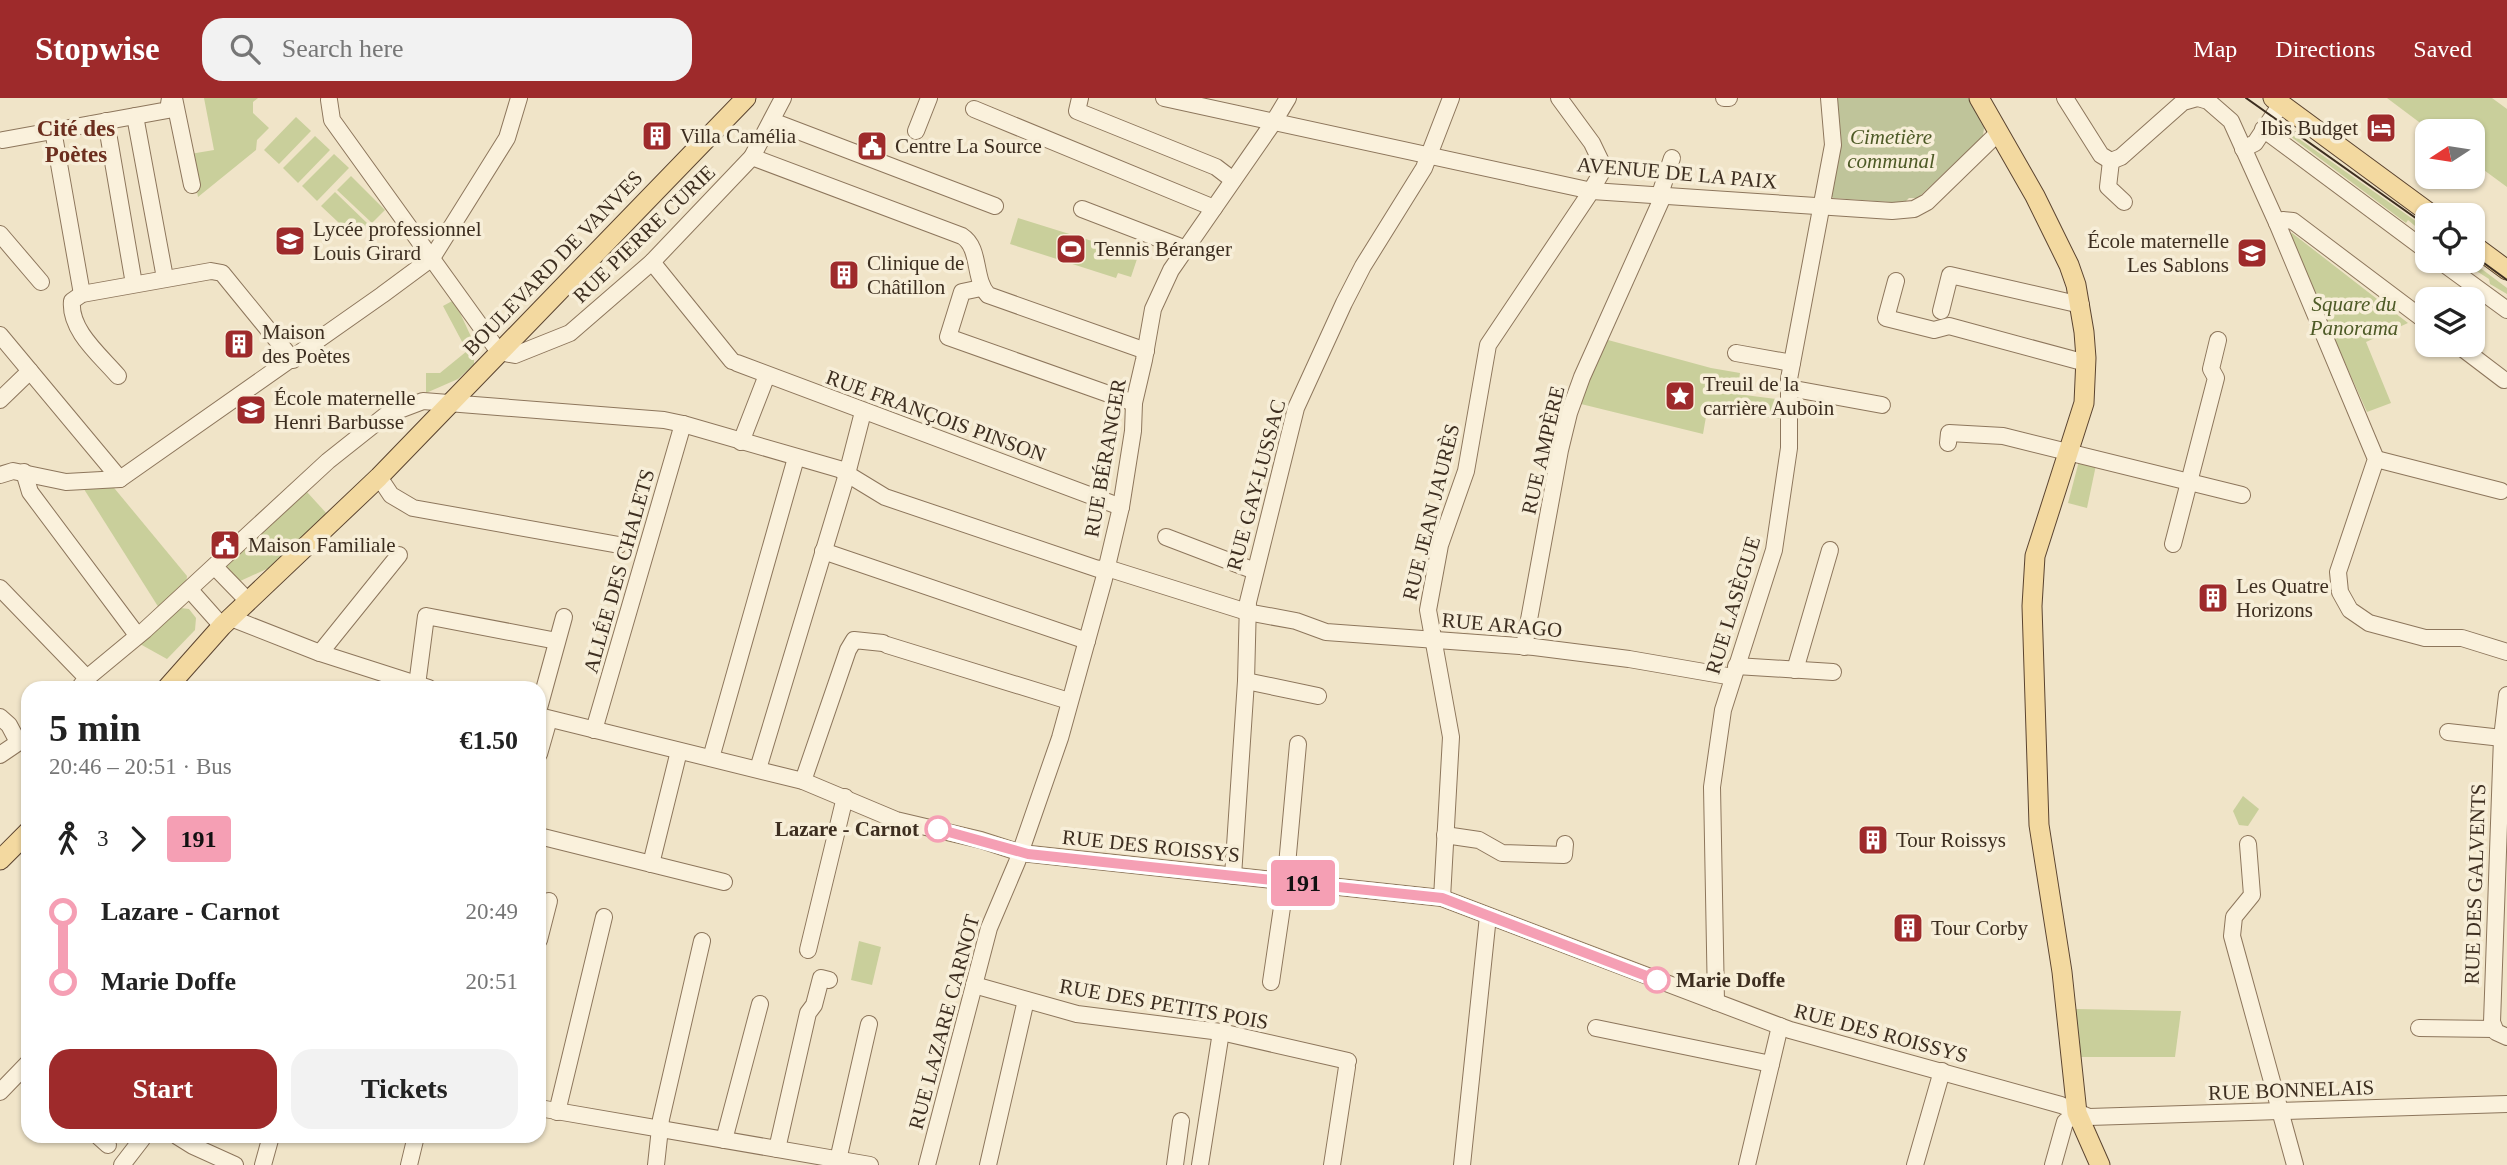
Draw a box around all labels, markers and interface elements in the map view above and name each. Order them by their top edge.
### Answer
search box [202,18,692,81]
icon: search [226,30,264,68]
text: Stopwise [35,31,160,67]
text: Search here [282,34,404,63]
text: Map [2193,36,2237,62]
text: Directions [2275,36,2375,62]
text: Saved [2413,36,2472,62]
hotel icon: Ibis Budget [2364,111,2398,145]
district label: Cité des Poètes [37,116,115,167]
place label: Ibis Budget [2261,116,2358,140]
building icon: Villa Camélia [640,119,674,153]
north arrow [2415,119,2485,189]
map controls [2415,119,2485,357]
place label: Villa Camélia [680,124,797,148]
park label: Cimetière communal [1847,125,1935,173]
public building icon: Centre La Source [855,129,889,163]
place label: Centre La Source [895,134,1042,158]
street label: AVENUE DE LA PAIX [1576,152,1778,194]
street label: RUE PIERRE CURIE [568,160,720,308]
street label: BOULEVARD DE VANVES [458,166,648,360]
button: locate [2415,203,2485,273]
place label: Lycée professionnel Louis Girard [313,217,482,265]
school or university icon: Lycée professionnel Louis Girard [273,224,307,258]
place label: École maternelle Les Sablons [2087,229,2229,277]
sports icon: Tennis Béranger [1054,232,1088,266]
school or university icon: École maternelle Les Sablons [2235,236,2269,270]
place label: Tennis Béranger [1094,237,1232,261]
place label: Clinique de Châtillon [867,251,964,299]
building icon: Clinique de Châtillon [827,258,861,292]
button: layers [2415,287,2485,357]
park label: Square du Panorama [2309,292,2398,340]
place label: Maison des Poètes [262,320,350,368]
building icon: Maison des Poètes [222,327,256,361]
street label: RUE FRANÇOIS PINSON [823,365,1049,467]
place label: Treuil de la carrière Auboin [1703,372,1835,420]
street label: RUE BÉRANGER [1079,377,1131,539]
place icon: Treuil de la carrière Auboin [1663,379,1697,413]
street label: RUE AMPÈRE [1517,383,1569,517]
place label: École maternelle Henri Barbusse [274,386,416,434]
school or university icon: École maternelle Henri Barbusse [234,393,268,427]
street label: RUE GAY-LUSSAC [1222,397,1290,573]
street label: RUE JEAN JAURÈS [1397,421,1465,603]
street label: ALLÉE DES CHALETS [578,466,660,676]
public building icon: Maison Familiale [208,528,242,562]
place label: Maison Familiale [248,533,396,557]
street label: RUE LASÈGUE [1701,533,1765,677]
place label: Les Quatre Horizons [2236,574,2329,622]
building icon: Les Quatre Horizons [2196,581,2230,615]
street label: RUE ARAGO [1441,608,1563,642]
text: 5 min [49,707,141,749]
text: €1.50 [460,726,518,755]
text: 20:46 – 20:51 · Bus [49,754,232,779]
street label: RUE DES GALVENTS [2459,783,2491,985]
marker: Lazare - Carnot [925,816,951,842]
place label: Lazare - Carnot [775,817,919,841]
icon: walk [49,820,87,858]
icon: forward [119,820,157,858]
building icon: Tour Roissys [1856,823,1890,857]
street label: RUE DES ROISSYS [1061,825,1241,867]
text: 3 [97,826,109,851]
text: 191 [181,826,217,852]
place label: Tour Roissys [1896,828,2006,852]
line badge: 191 [1263,860,1343,906]
text: 191 [1285,870,1321,896]
text: Lazare - Carnot [101,897,280,926]
text: 20:49 [466,899,518,924]
building icon: Tour Corby [1891,911,1925,945]
street label: RUE LAZARE CARNOT [904,912,984,1132]
place label: Tour Corby [1931,916,2029,940]
text: Marie Doffe [101,967,236,996]
marker: Marie Doffe [1644,967,1670,993]
place label: Marie Doffe [1676,968,1785,992]
text: 20:51 [466,969,518,994]
street label: RUE DES PETITS POIS [1058,974,1270,1034]
street label: RUE DES ROISSYS [1792,998,1970,1068]
button: Start [49,1049,277,1129]
button: Tickets [291,1049,518,1129]
street label: RUE BONNELAIS [2208,1075,2374,1105]

